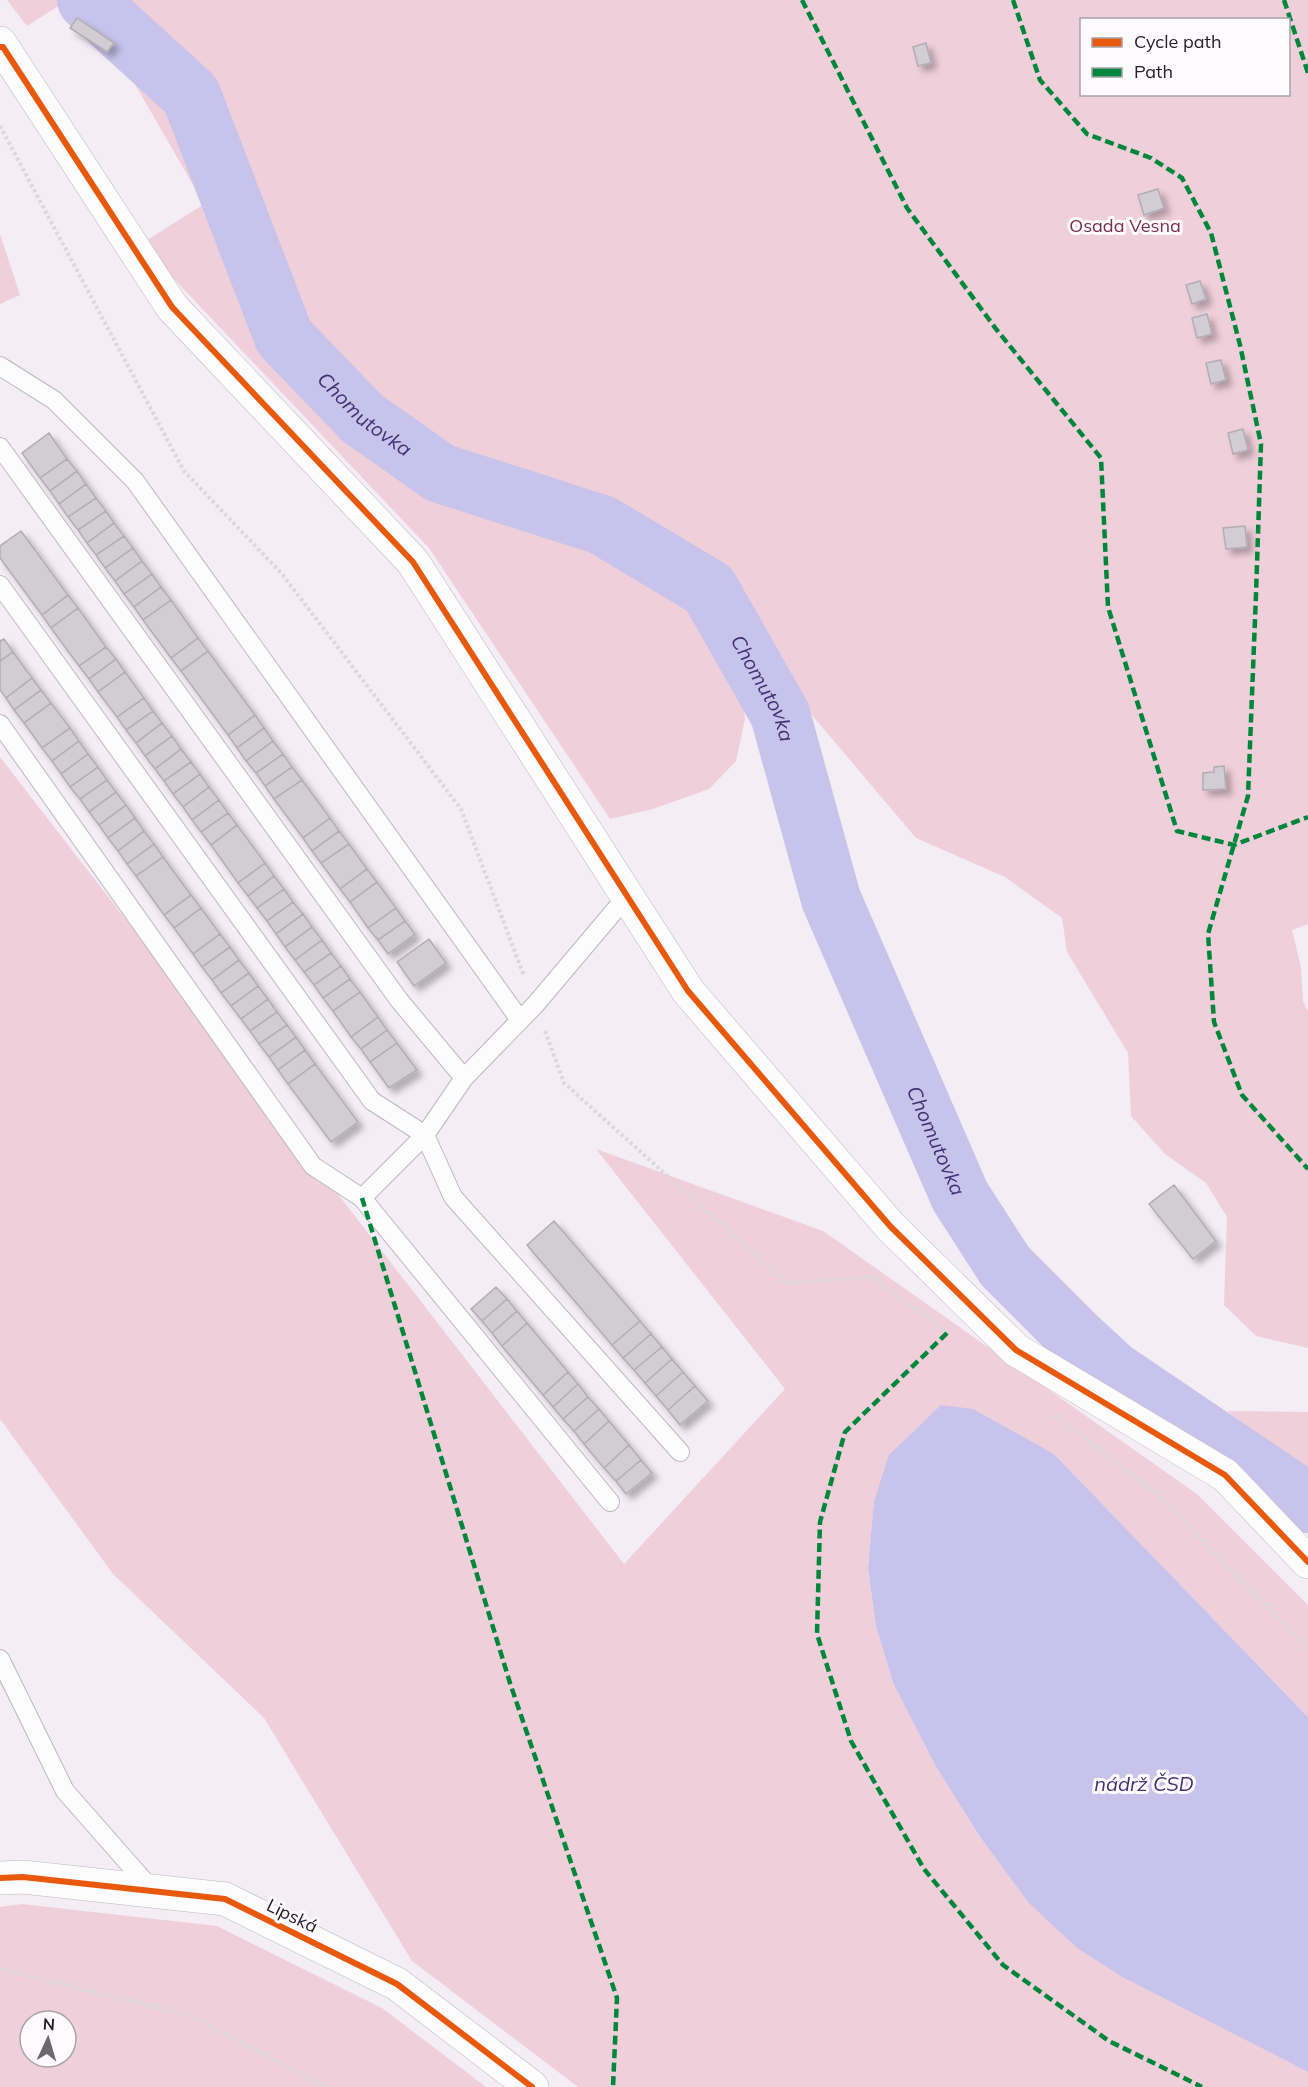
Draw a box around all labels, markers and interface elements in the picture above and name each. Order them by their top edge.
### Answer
legend [1080,18,1290,96]
text: Cycle path [1134,30,1221,53]
text: Path [1134,60,1173,83]
park label: Osada Vesna [1069,214,1181,237]
water label: Chomutovka [312,366,417,461]
water label: Chomutovka [726,630,800,744]
water label: Chomutovka [902,1082,971,1199]
water label: nádrž ČSD [1094,1771,1194,1796]
street label: Lipská [263,1893,321,1938]
north arrow [18,2009,78,2069]
text: N [42,2014,56,2034]

